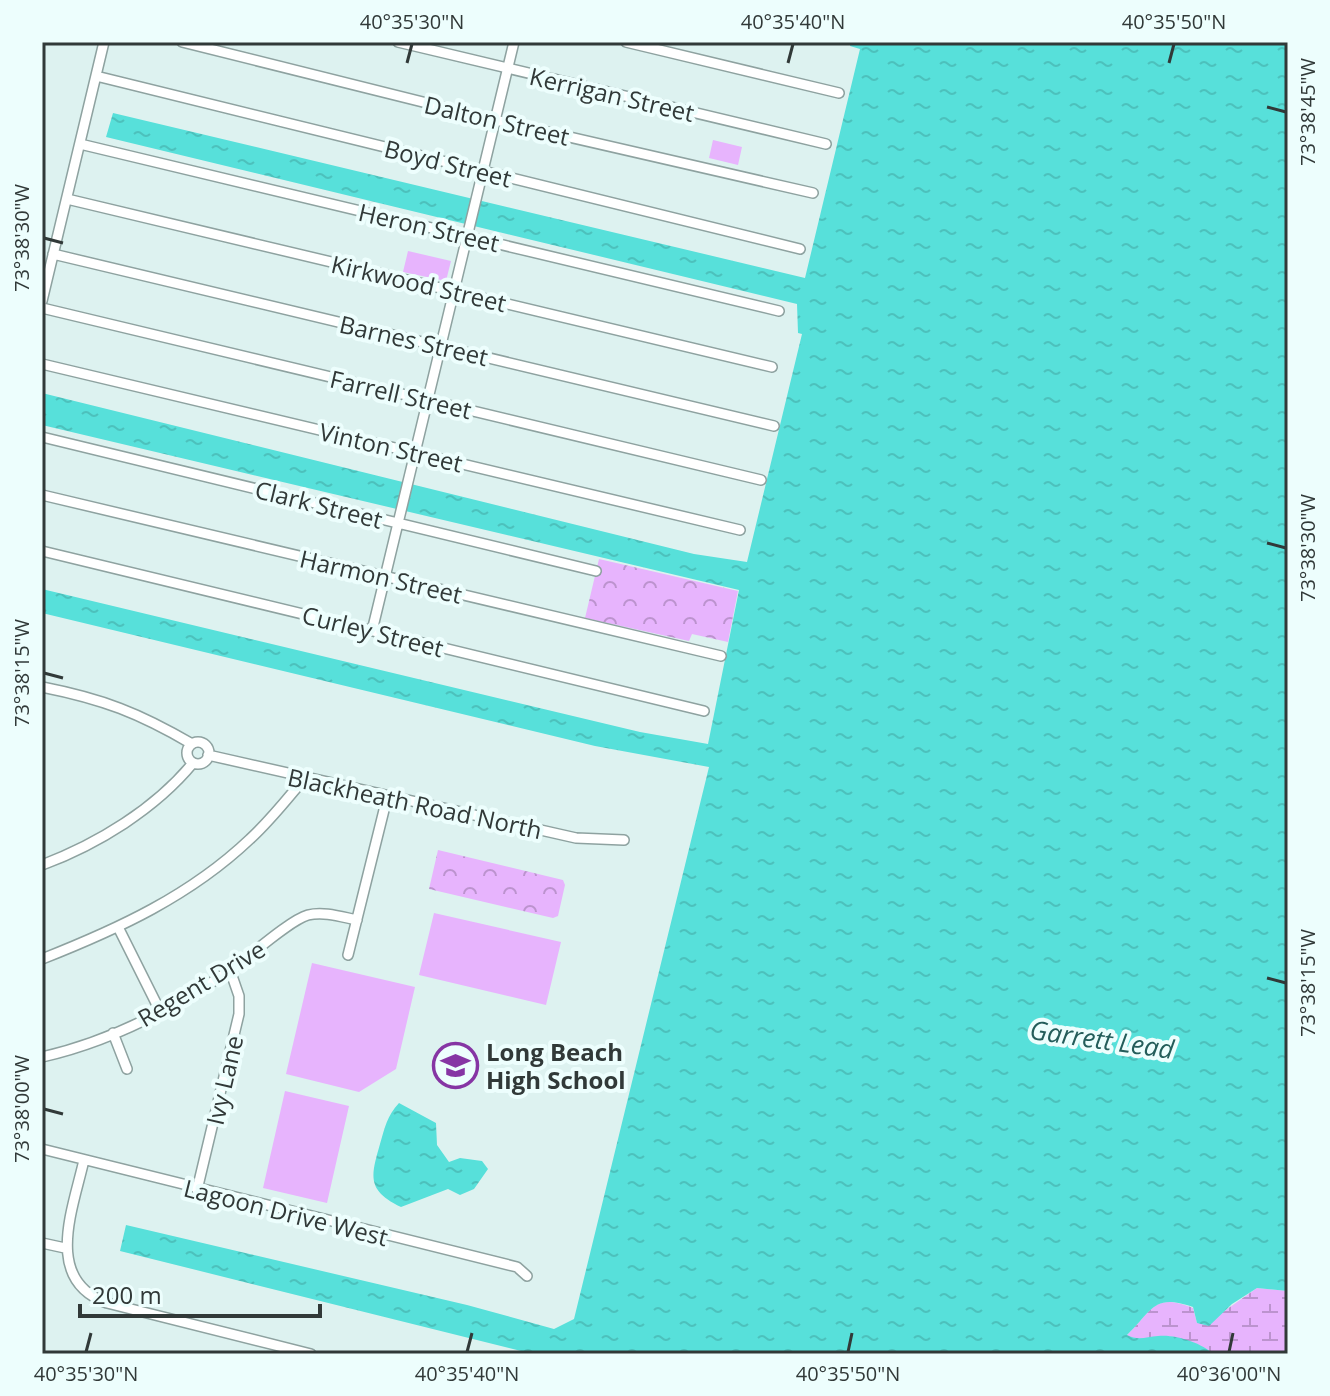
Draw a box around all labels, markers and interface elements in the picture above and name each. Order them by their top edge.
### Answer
text: 40°35'30"N [360,8,464,35]
text: 40°35'40"N [741,8,845,35]
text: 40°35'50"N [1122,8,1226,35]
text: 73°38'45"W [1294,57,1321,166]
street label: Kerrigan Street [526,59,698,129]
street label: Dalton Street [421,87,573,153]
street label: Boyd Street [381,131,515,195]
text: 73°38'30"W [8,183,35,292]
street label: Heron Street [355,195,503,259]
street label: Kirkwood Street [328,247,510,319]
street label: Barnes Street [336,307,492,373]
street label: Farrell Street [327,362,475,426]
street label: Vinton Street [316,414,466,480]
street label: Clark Street [252,472,386,536]
text: 73°38'30"W [1294,493,1321,602]
street label: Harmon Street [297,541,465,611]
street label: Curley Street [299,598,447,664]
text: 73°38'15"W [8,618,35,727]
street label: Blackheath Road North [285,760,545,846]
text: 73°38'15"W [1294,928,1321,1037]
street label: Regent Drive [131,932,271,1034]
water label: Garrett Lead [1028,1011,1177,1067]
street label: Ivy Lane [198,1032,250,1128]
place label: Long Beach High School [486,1035,626,1096]
school or university icon: Long Beach High School [431,1041,479,1089]
text: 73°38'00"W [8,1054,35,1163]
street label: Lagoon Drive West [180,1171,392,1253]
scale bar [80,1268,320,1318]
text: 200 m [92,1278,162,1311]
text: 40°35'30"N [34,1360,138,1387]
text: 40°35'40"N [415,1360,519,1387]
text: 40°35'50"N [796,1360,900,1387]
text: 40°36'00"N [1177,1360,1281,1387]

